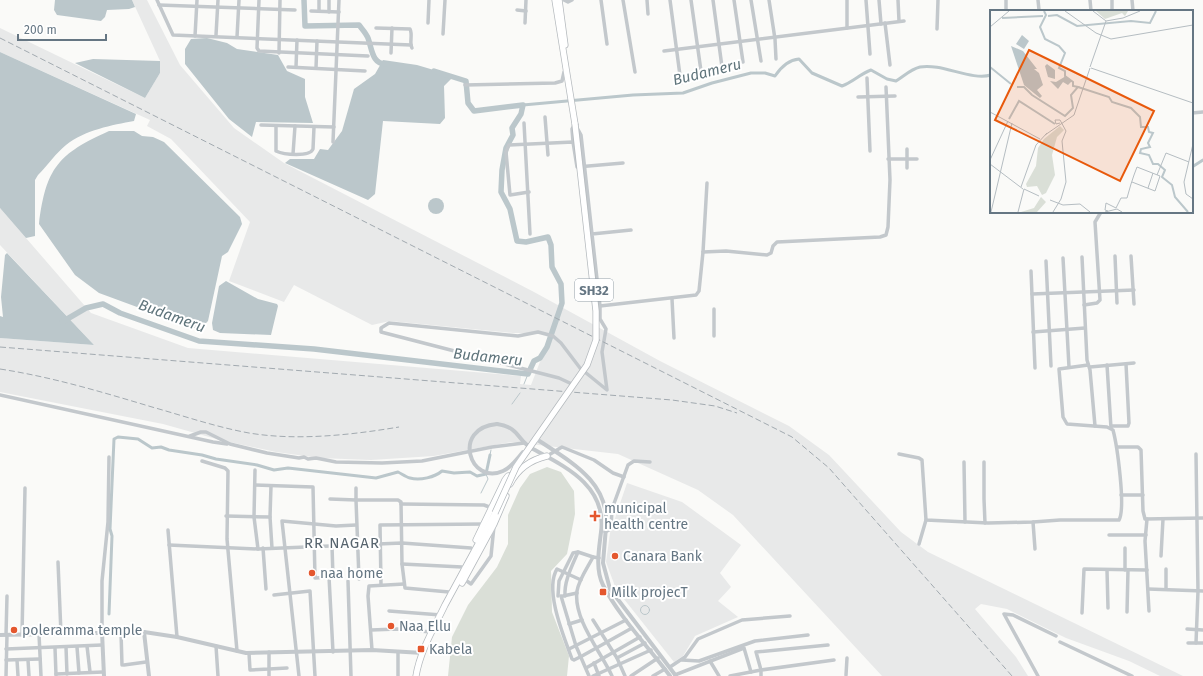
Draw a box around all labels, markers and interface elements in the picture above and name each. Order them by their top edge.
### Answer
inset map [990,10,1193,213]
scale bar [18,16,106,42]
text: 200 m [24,23,57,37]
water label: Budameru [671,55,743,89]
road number: SH32 [575,279,613,301]
water label: Budameru [136,296,208,336]
water label: Budameru [452,344,524,370]
place label: municipal health centre [604,500,688,533]
marker: municipal health centre [589,510,601,522]
district label: RR NAGAR [304,534,380,552]
place label: Canara Bank [623,548,703,565]
marker: Canara Bank [610,551,620,561]
place label: naa home [320,565,383,582]
marker: naa home [307,568,317,578]
place label: Milk projecT [611,584,689,601]
marker: Milk projecT [598,587,608,597]
place label: Naa Ellu [399,618,451,635]
marker: Naa Ellu [386,621,396,631]
place label: poleramma temple [22,622,142,639]
marker: poleramma temple [9,625,19,635]
place label: Kabela [429,641,472,658]
marker: Kabela [416,644,426,654]

